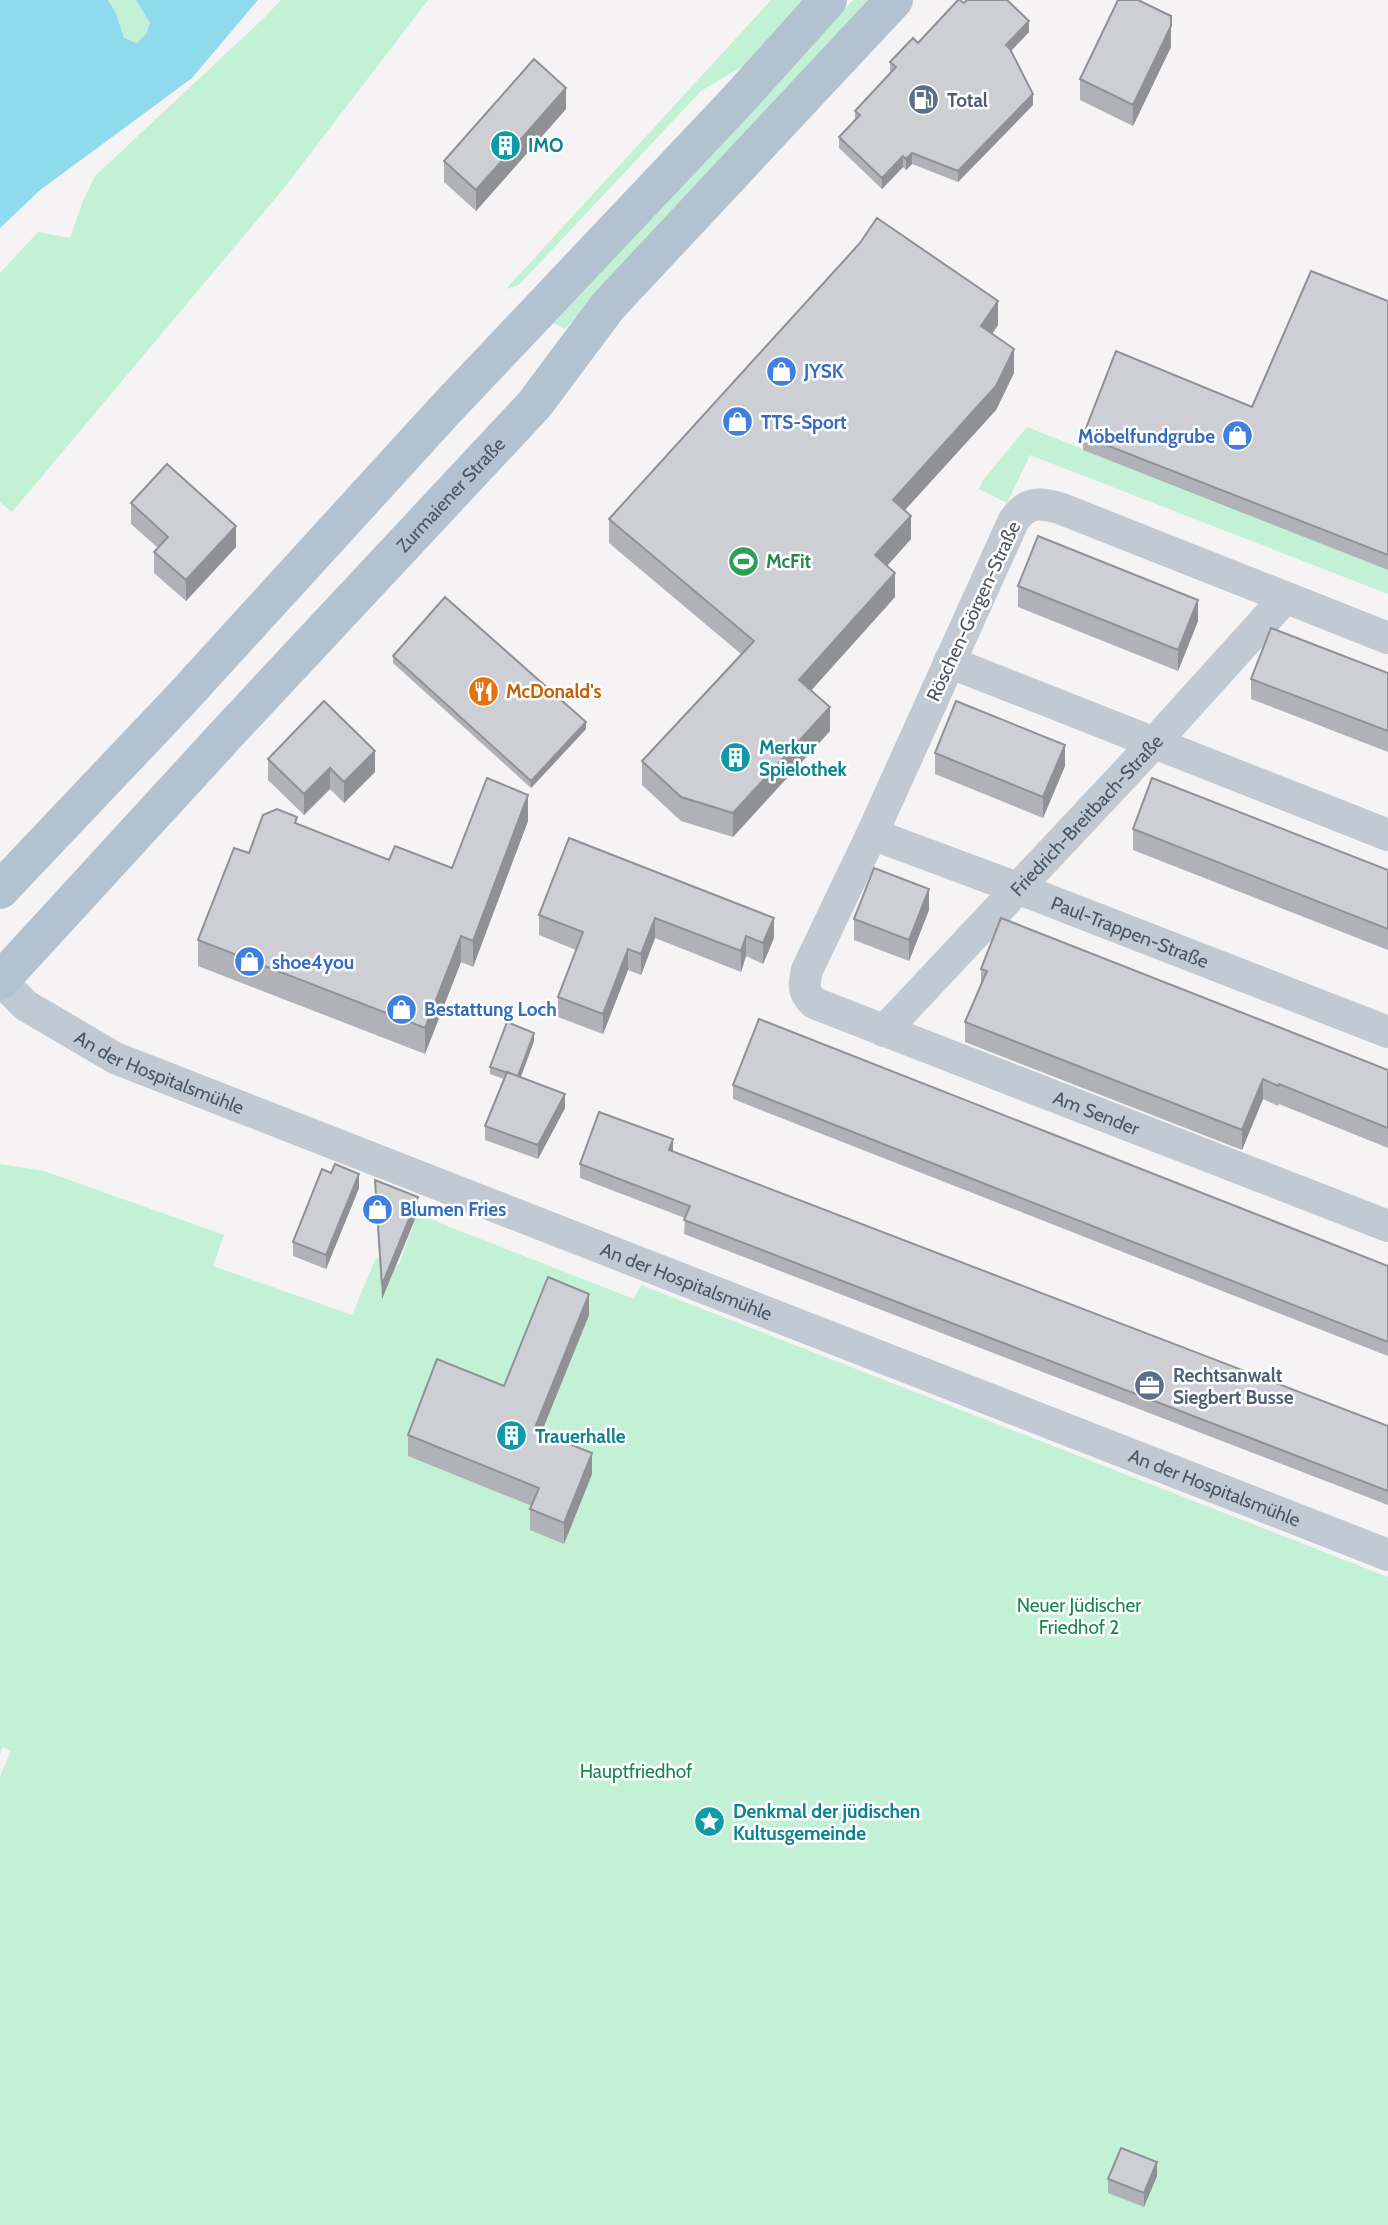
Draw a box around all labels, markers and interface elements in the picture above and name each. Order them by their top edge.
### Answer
fuel station icon: Total [907,83,941,117]
place label: Total [947,89,988,112]
building icon: IMO [488,128,522,162]
place label: IMO [528,134,563,157]
shop icon: JYSK [764,354,798,388]
place label: JYSK [803,360,844,383]
shop icon: TTS-Sport [721,405,755,439]
place label: TTS-Sport [761,411,847,434]
shop icon: Möbelfundgrube [1221,419,1255,453]
place label: Möbelfundgrube [1078,425,1215,448]
street label: Zurmaiener Straße [392,432,510,557]
street label: Röschen-Görgen-Straße [922,517,1025,705]
sports icon: McFit [726,544,760,578]
place label: McFit [766,550,811,573]
restaurant icon: McDonald's [466,674,500,708]
place label: McDonald's [506,680,602,703]
street label: Friedrich-Breitbach-Straße [1006,730,1168,901]
place label: Merkur Spielothek [759,736,848,781]
building icon: Merkur Spielothek [719,741,753,775]
street label: Paul-Trappen-Straße [1048,891,1212,973]
shop icon: shoe4you [232,945,266,979]
place label: shoe4you [272,951,354,974]
shop icon: Bestattung Loch [384,992,418,1026]
place label: Bestattung Loch [424,998,557,1021]
street label: An der Hospitalsmühle [70,1026,247,1119]
street label: Am Sender [1050,1086,1143,1140]
shop icon: Blumen Fries [360,1192,394,1226]
place label: Blumen Fries [400,1198,506,1221]
street label: An der Hospitalsmühle [597,1238,776,1326]
place label: Rechtsanwalt Siegbert Busse [1173,1364,1294,1409]
office icon: Rechtsanwalt Siegbert Busse [1133,1369,1167,1403]
building icon: Trauerhalle [495,1419,529,1453]
place label: Trauerhalle [535,1425,626,1448]
street label: An der Hospitalsmühle [1125,1444,1304,1532]
park label: Neuer Jüdischer Friedhof 2 [1017,1594,1141,1639]
park label: Hauptfriedhof [580,1760,693,1783]
place label: Denkmal der jüdischen Kultusgemeinde [733,1800,920,1845]
place icon: Denkmal der jüdischen Kultusgemeinde [693,1805,727,1839]

